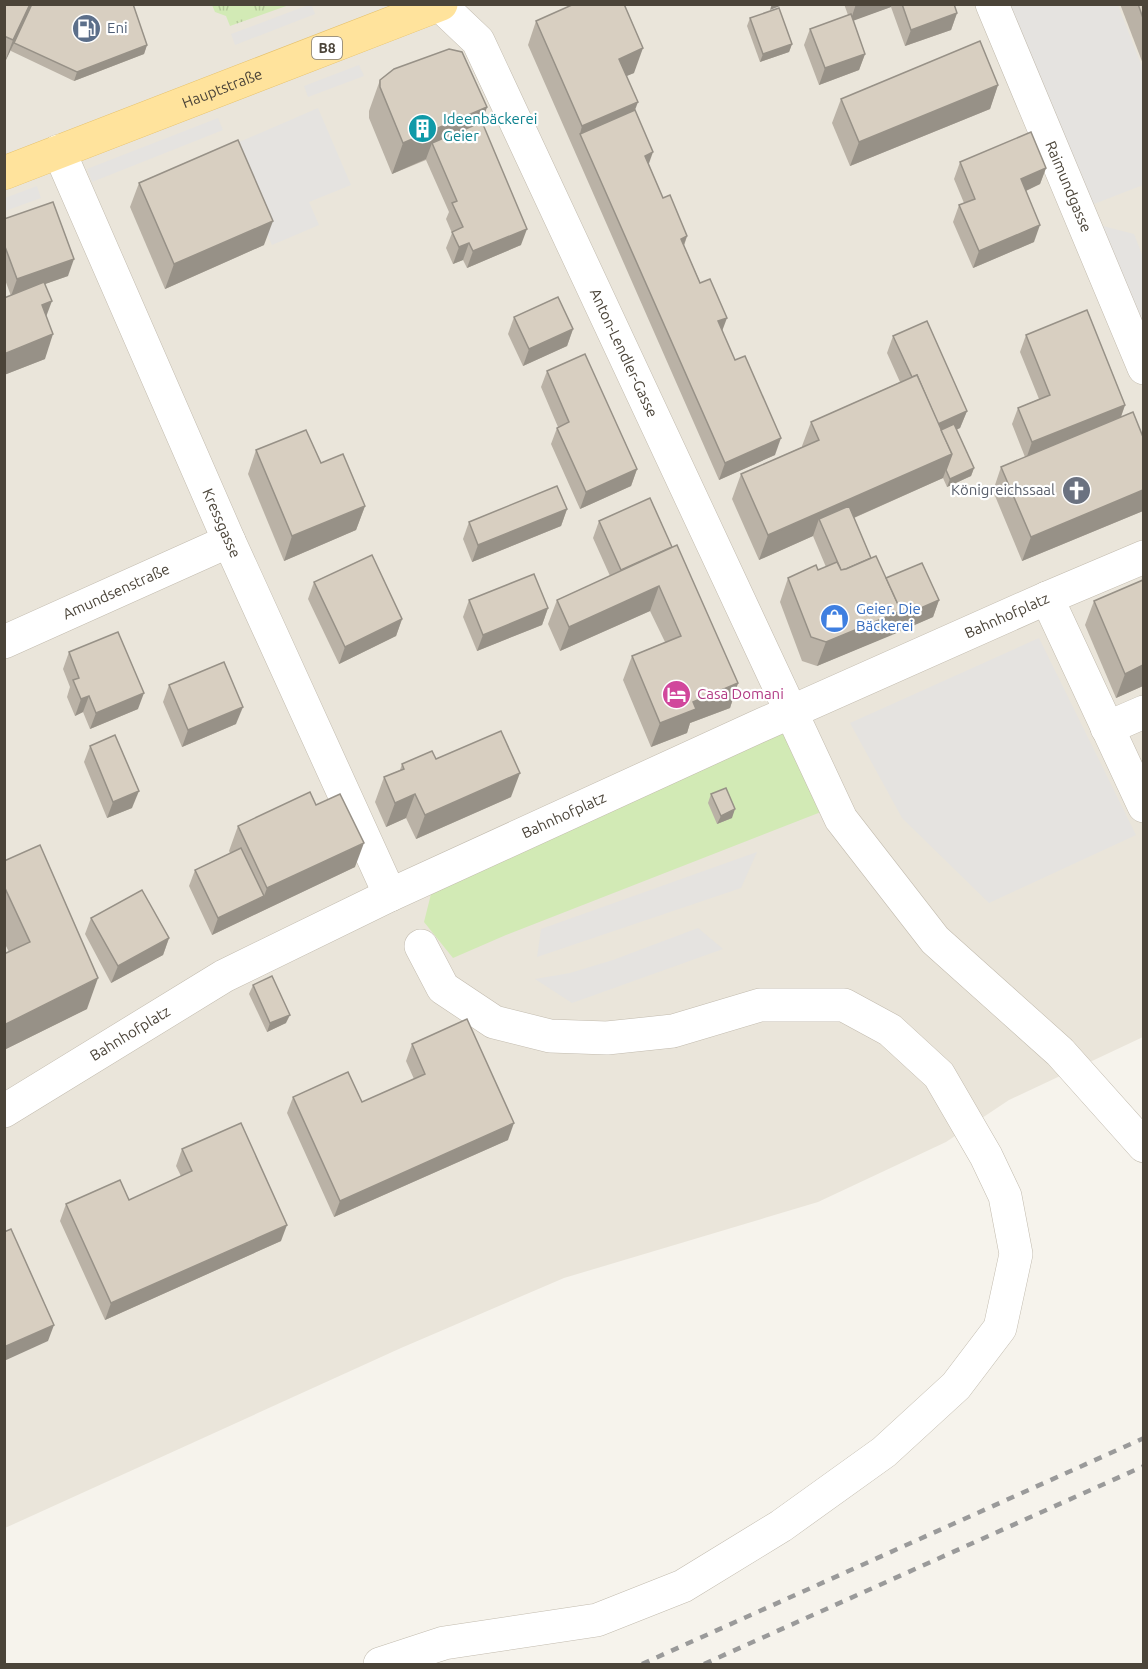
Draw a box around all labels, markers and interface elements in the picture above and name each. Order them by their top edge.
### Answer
fuel station icon: Eni [70,12,102,44]
place label: Eni [107,19,128,36]
road number: B8 [312,37,342,59]
street label: Hauptstraße [180,65,265,111]
place label: Ideenbäckerei Geier [443,110,537,144]
building icon: Ideenbäckerei Geier [406,112,438,144]
street label: Raimundgasse [1042,138,1095,235]
street label: Anton-Lendler-Gasse [587,286,661,420]
church icon: Königreichssaal [1060,474,1092,506]
place label: Königreichssaal [951,481,1055,498]
street label: Kressgasse [199,486,244,560]
street label: Amundsenstraße [60,560,172,623]
street label: Bahnhofplatz [962,589,1052,642]
place label: Geier. Die Bäckerei [856,600,921,634]
shop icon: Geier. Die Bäckerei [819,602,851,634]
hotel icon: Casa Domani [660,678,692,710]
place label: Casa Domani [697,685,784,702]
street label: Bahnhofplatz [519,788,609,842]
street label: Bahnhofplatz [87,1002,173,1064]

